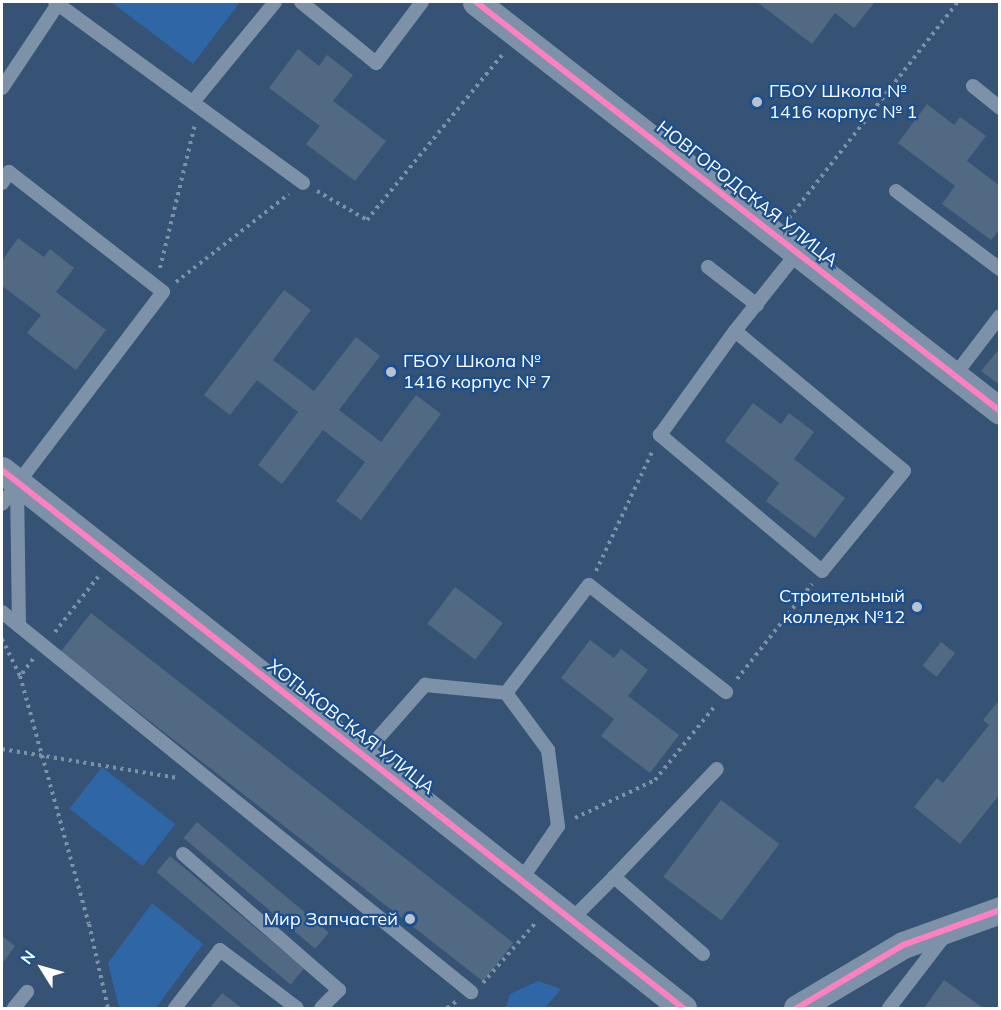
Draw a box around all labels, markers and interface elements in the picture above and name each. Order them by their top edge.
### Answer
place label: ГБОУ Школа № 1416 корпус № 1 [769,81,917,124]
marker: ГБОУ Школа № 1416 корпус № 1 [750,95,764,109]
street label: НОВГОРОДСКАЯ УЛИЦА [652,117,842,271]
place label: ГБОУ Школа № 1416 корпус № 7 [403,351,551,394]
marker: ГБОУ Школа № 1416 корпус № 7 [384,365,398,379]
place label: Строительный колледж №12 [779,586,905,628]
marker: Строительный колледж №12 [910,600,924,614]
street label: ХОТЬКОВСКАЯ УЛИЦА [263,655,439,799]
place label: Мир Запчастей [264,908,398,930]
marker: Мир Запчастей [403,912,417,926]
north arrow [12,938,72,998]
text: N [16,946,39,968]

